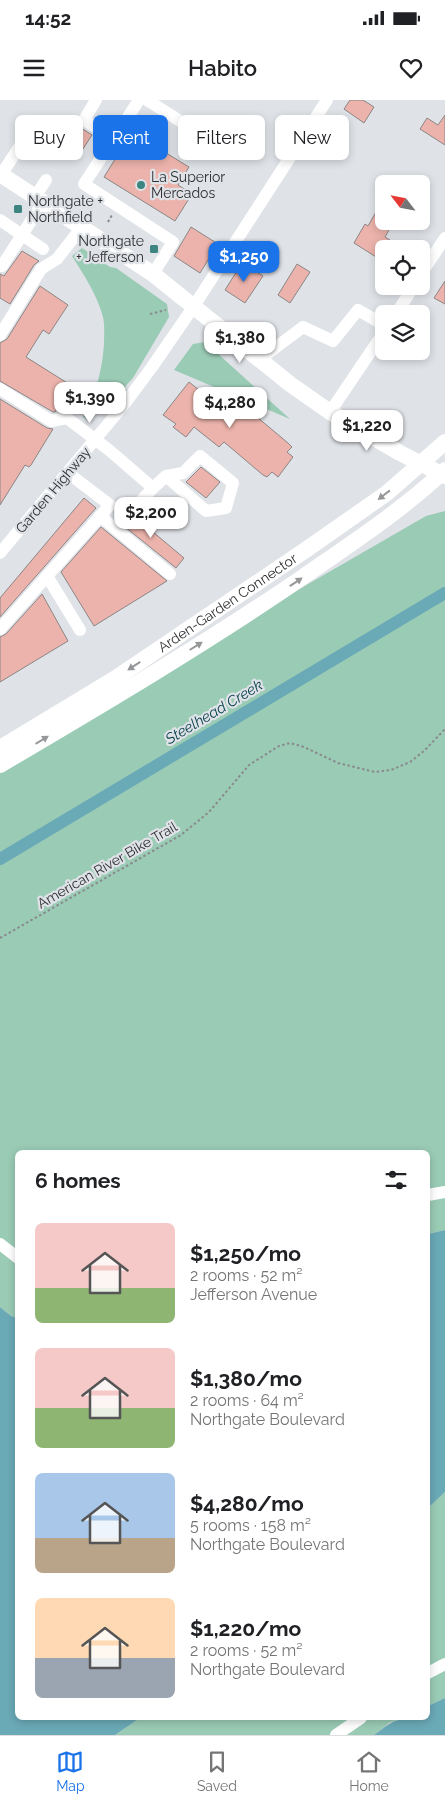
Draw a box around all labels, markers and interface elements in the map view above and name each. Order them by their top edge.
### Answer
text: 14:52 [25,7,71,29]
icon: menu [20,54,48,82]
icon: heart [397,54,425,82]
text: Habito [188,55,257,81]
chip: Buy [15,115,83,160]
chip: Rent [93,115,168,160]
chip: Filters [178,115,265,160]
chip: New [275,115,349,160]
place label: La Superior Mercados [151,169,225,201]
north arrow [375,175,430,230]
map controls [375,175,430,360]
marker: La Superior Mercados [135,179,147,191]
place label: Northgate + Northfield [28,193,103,225]
marker: Northgate + Northfield [12,203,24,215]
place label: Northgate + Jefferson [76,233,144,265]
pin: $1,250 [203,240,285,283]
button: locate [375,240,430,295]
marker: Northgate + Jefferson [148,243,160,255]
text: $1,250 [219,247,269,266]
button: layers [375,305,430,360]
pin: $1,380 [199,322,281,364]
text: $1,380 [215,328,265,347]
pin: $1,390 [49,382,131,424]
pin: $4,280 [189,386,271,429]
text: $1,390 [65,388,115,407]
text: $4,280 [204,393,256,412]
pin: $1,220 [326,410,408,452]
text: $1,220 [342,416,392,435]
street label: Garden Highway [12,443,94,536]
one-way arrow [378,490,391,501]
pin: $2,200 [110,496,192,539]
text: $2,200 [125,503,177,522]
street label: Arden-Garden Connector [155,550,300,655]
one-way arrow [289,577,302,587]
one-way arrow [189,642,202,651]
one-way arrow [127,661,141,670]
water label: Steelhead Creek [161,676,266,749]
one-way arrow [35,735,48,744]
street label: American River Bike Trail [34,818,180,912]
icon: filters [382,1166,410,1194]
text: 6 homes [35,1168,121,1193]
text: $1,250/mo [190,1241,301,1266]
icon: home [75,1243,135,1303]
text: 2 rooms · 52 m² [190,1266,302,1285]
text: Jefferson Avenue [190,1285,317,1304]
text: $1,380/mo [190,1366,302,1391]
icon: home [75,1368,135,1428]
text: 2 rooms · 64 m² [190,1391,304,1410]
text: Northgate Boulevard [190,1410,345,1429]
text: $4,280/mo [190,1491,304,1516]
icon: home [75,1493,135,1553]
text: 5 rooms · 158 m² [190,1516,311,1535]
text: Northgate Boulevard [190,1535,345,1554]
text: $1,220/mo [190,1616,301,1641]
icon: home [75,1618,135,1678]
text: 2 rooms · 52 m² [190,1641,302,1660]
text: Northgate Boulevard [190,1660,345,1679]
tab: Map [56,1748,85,1794]
tab: Saved [197,1748,237,1794]
tab: Home [349,1748,389,1794]

